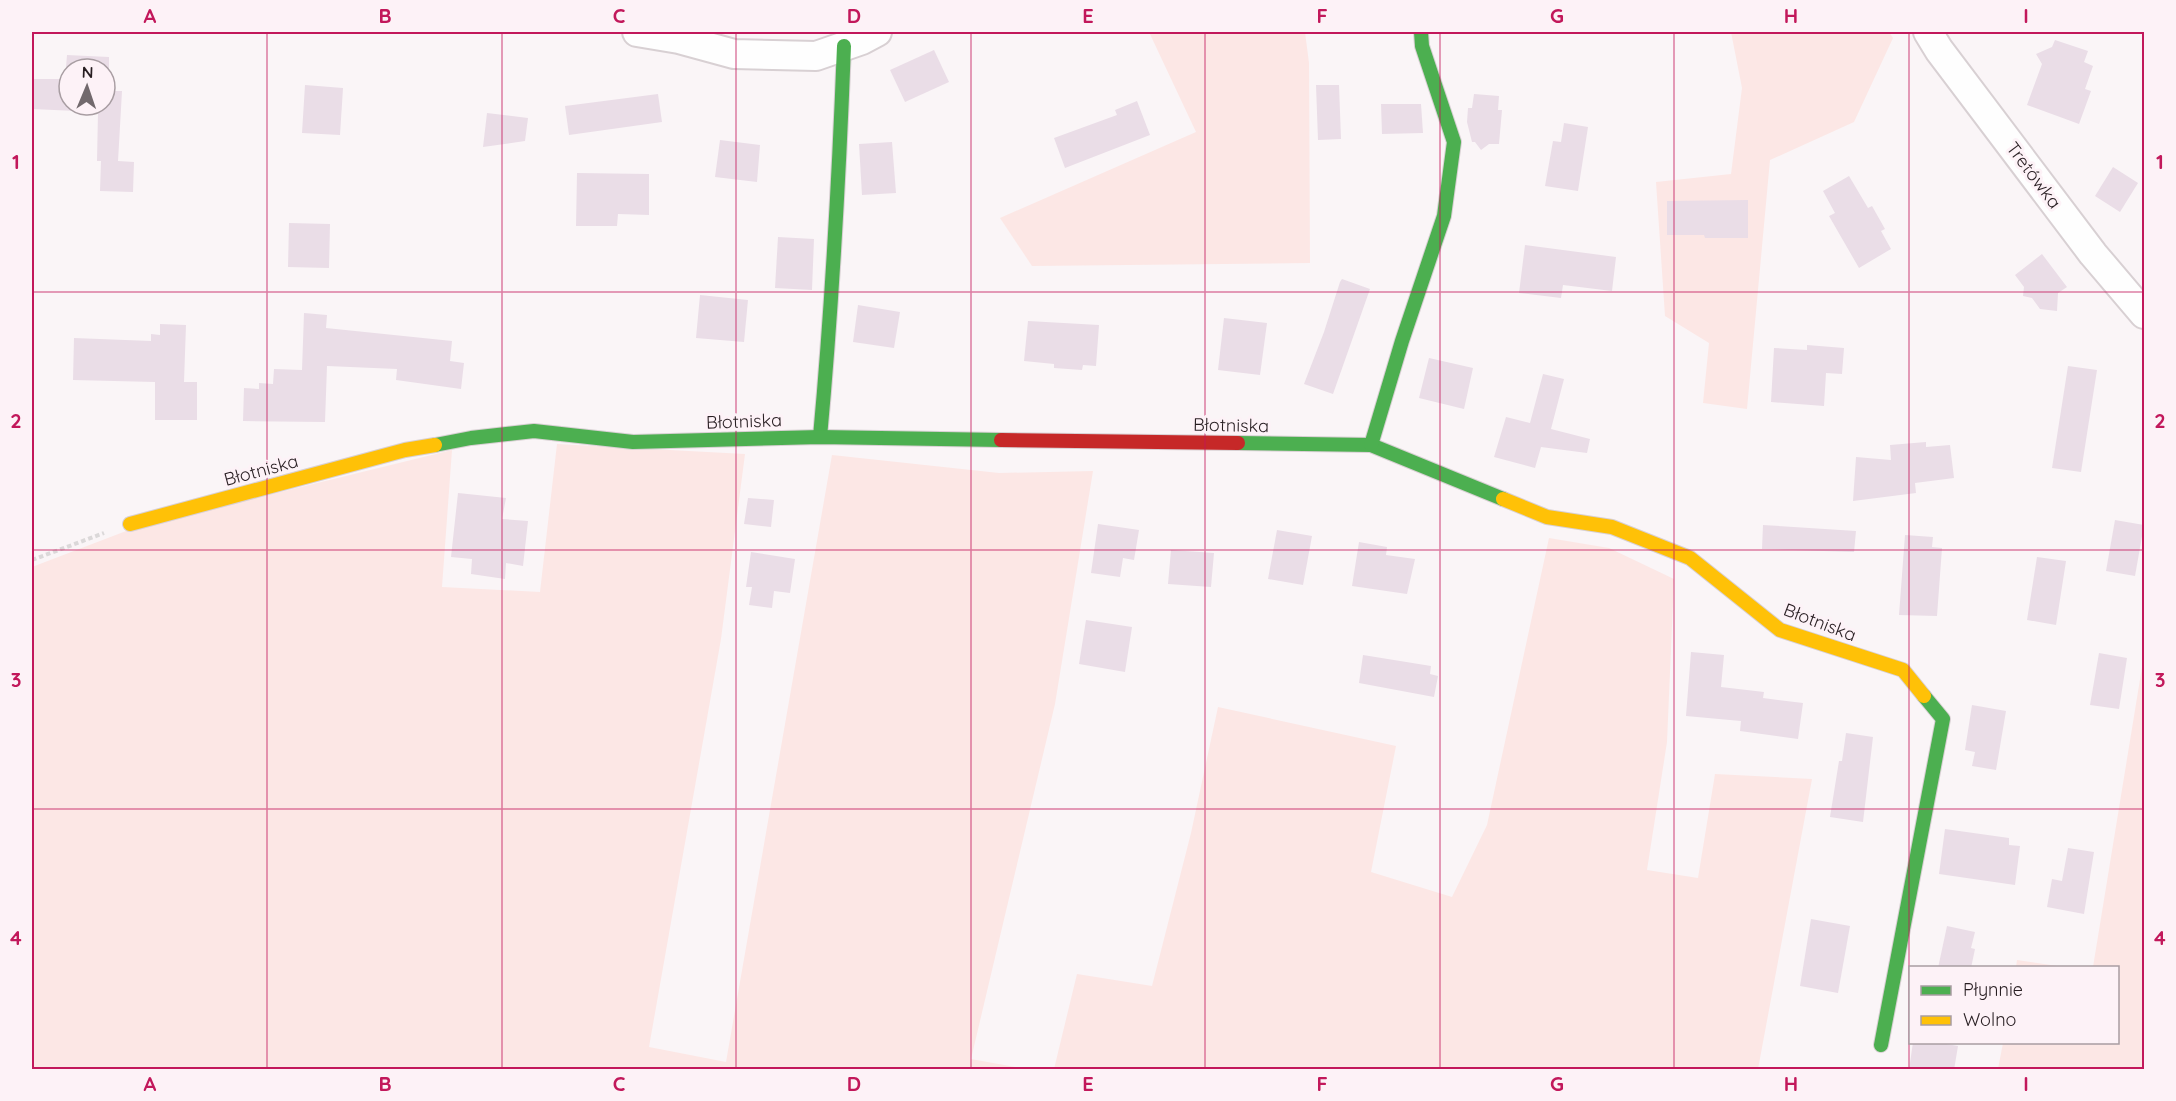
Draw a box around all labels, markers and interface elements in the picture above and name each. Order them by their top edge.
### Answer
text: A [144,3,157,28]
text: B [378,3,392,28]
text: C [613,3,626,28]
text: D [847,3,861,28]
text: E [1082,3,1094,28]
text: F [1316,3,1328,28]
text: G [1550,3,1564,28]
text: H [1784,3,1798,28]
text: I [2023,3,2029,28]
north arrow [57,57,117,117]
text: N [81,62,94,82]
street label: Tretówka [2002,137,2066,213]
text: 1 [12,149,20,174]
text: 1 [2156,149,2164,174]
text: 2 [10,408,22,433]
street label: Błotniska [706,408,782,434]
text: 2 [2154,408,2166,433]
street label: Błotniska [1193,413,1269,437]
street label: Błotniska [221,449,301,491]
street label: Błotniska [1780,598,1860,646]
text: 3 [11,667,21,692]
text: 3 [2155,667,2165,692]
text: 4 [10,925,22,950]
text: 4 [2154,925,2166,950]
legend [1909,966,2119,1044]
text: Płynnie [1963,978,2023,1001]
text: Wolno [1963,1008,2016,1031]
text: A [144,1071,157,1096]
text: B [378,1071,392,1096]
text: C [613,1071,626,1096]
text: D [847,1071,861,1096]
text: E [1082,1071,1094,1096]
text: F [1316,1071,1328,1096]
text: G [1550,1071,1564,1096]
text: H [1784,1071,1798,1096]
text: I [2023,1071,2029,1096]

